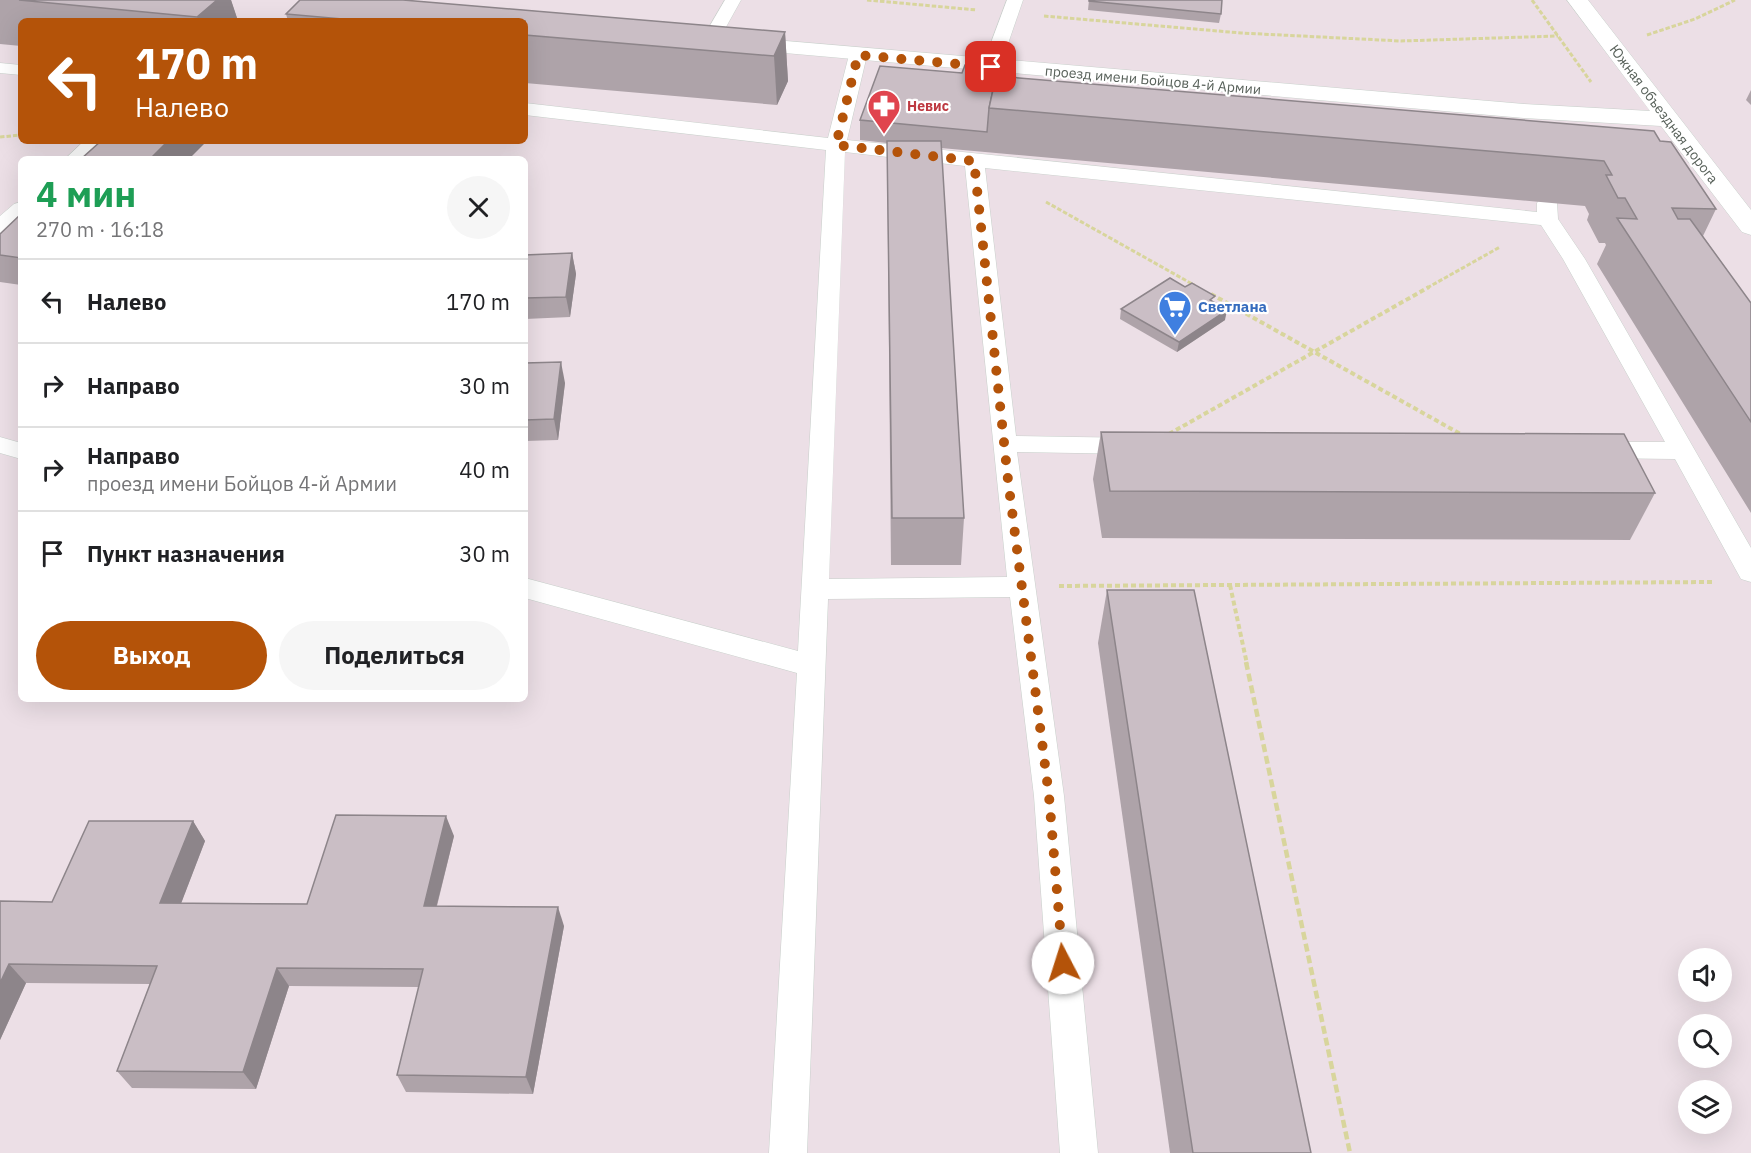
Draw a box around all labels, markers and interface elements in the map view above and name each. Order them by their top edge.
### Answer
text: 170 m [135,36,258,91]
pin [965,41,1016,92]
street label: Южная объездная дорога [1606,41,1723,188]
icon: left [36,42,114,120]
icon: arrive [974,50,1007,83]
street label: проезд имени Бойцов 4-й Армии [1044,62,1262,98]
pharmacy icon: Невис [866,88,902,135]
text: Налево [135,89,229,124]
place label: Невис [907,97,949,115]
text: 4 мин [36,170,136,217]
button: close [447,176,510,239]
text: 270 m · 16:18 [36,216,164,243]
icon: left [36,285,69,318]
text: Налево [87,287,166,316]
text: 170 m [446,287,510,316]
supermarket icon: Светлана [1157,289,1193,336]
place label: Светлана [1198,297,1268,316]
icon: right [36,369,69,402]
text: Направо [87,371,180,400]
text: 30 m [459,371,510,400]
text: Направо [87,441,180,470]
icon: right [36,453,69,486]
text: 40 m [459,455,510,484]
text: проезд имени Бойцов 4-й Армии [87,470,397,497]
icon: arrive [36,537,69,570]
text: Пункт назначения [87,539,285,568]
text: 30 m [459,539,510,568]
button: Выход [36,621,267,690]
button: Поделиться [279,621,510,690]
position arrow [1031,931,1095,995]
map controls [1678,948,1732,1134]
button: sound [1678,948,1732,1002]
button: search [1678,1014,1732,1068]
button: layers [1678,1080,1732,1134]

